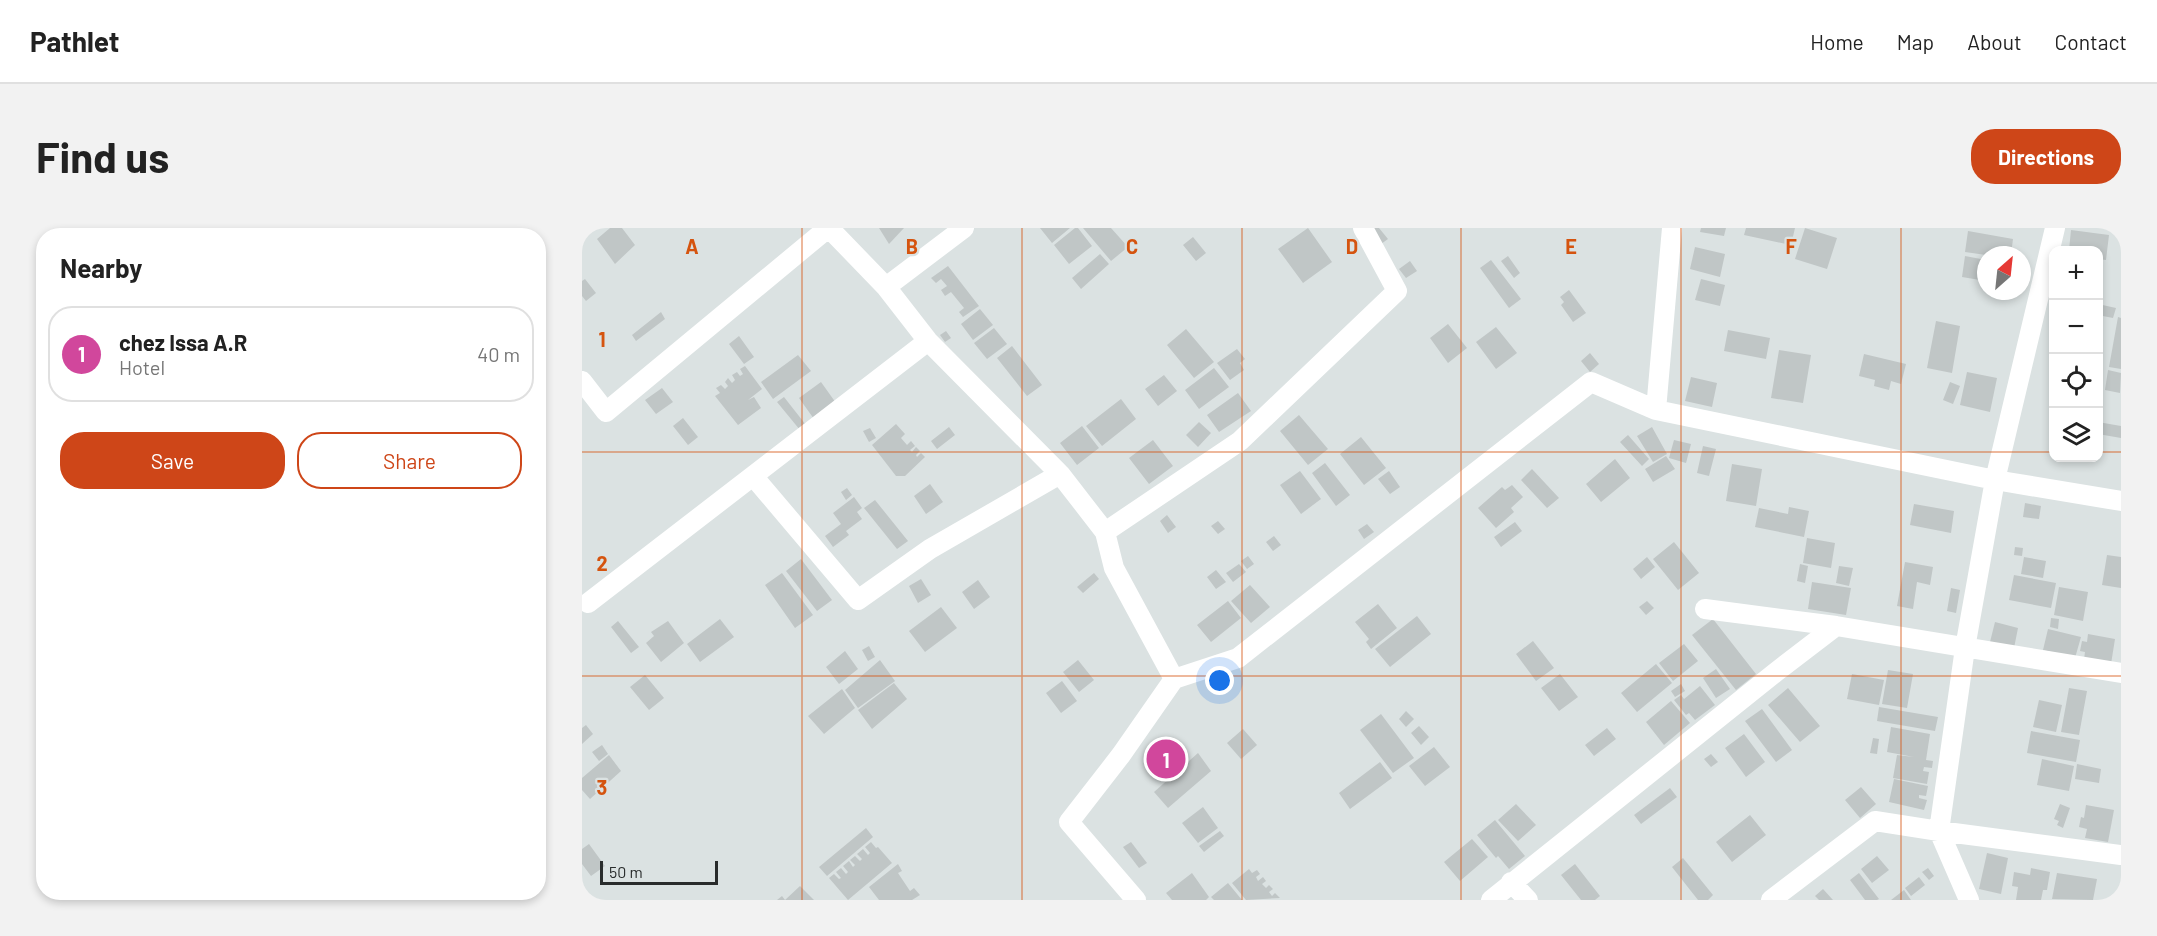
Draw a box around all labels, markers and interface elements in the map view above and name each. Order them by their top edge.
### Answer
text: Pathlet [30,24,119,58]
text: Home [1810,29,1864,54]
text: Map [1897,29,1934,54]
text: About [1967,29,2022,54]
text: Contact [2055,29,2127,54]
button: Directions [1971,129,2121,184]
text: Find us [36,131,169,181]
text: A [685,234,699,258]
text: B [906,234,918,258]
text: C [1126,234,1138,258]
text: D [1346,234,1358,258]
text: E [1565,234,1577,258]
text: F [1785,234,1797,258]
north arrow [1977,246,2031,300]
map controls [2049,246,2103,462]
button: + [2049,246,2103,300]
text: Nearby [60,252,142,283]
button: − [2049,300,2103,354]
text: 1 [598,327,606,351]
text: chez Issa A.R [119,329,247,355]
text: 1 [78,342,85,366]
text: 40 m [477,342,520,366]
button: locate [2049,354,2103,408]
text: Hotel [119,355,165,379]
button: layers [2049,408,2103,462]
button: Save [60,432,285,489]
button: Share [297,432,522,489]
text: 2 [596,551,608,575]
your location [1205,666,1234,695]
pin: 1 [1146,736,1186,782]
text: 3 [597,775,607,799]
scale bar [600,858,718,886]
text: 50 m [609,862,643,881]

